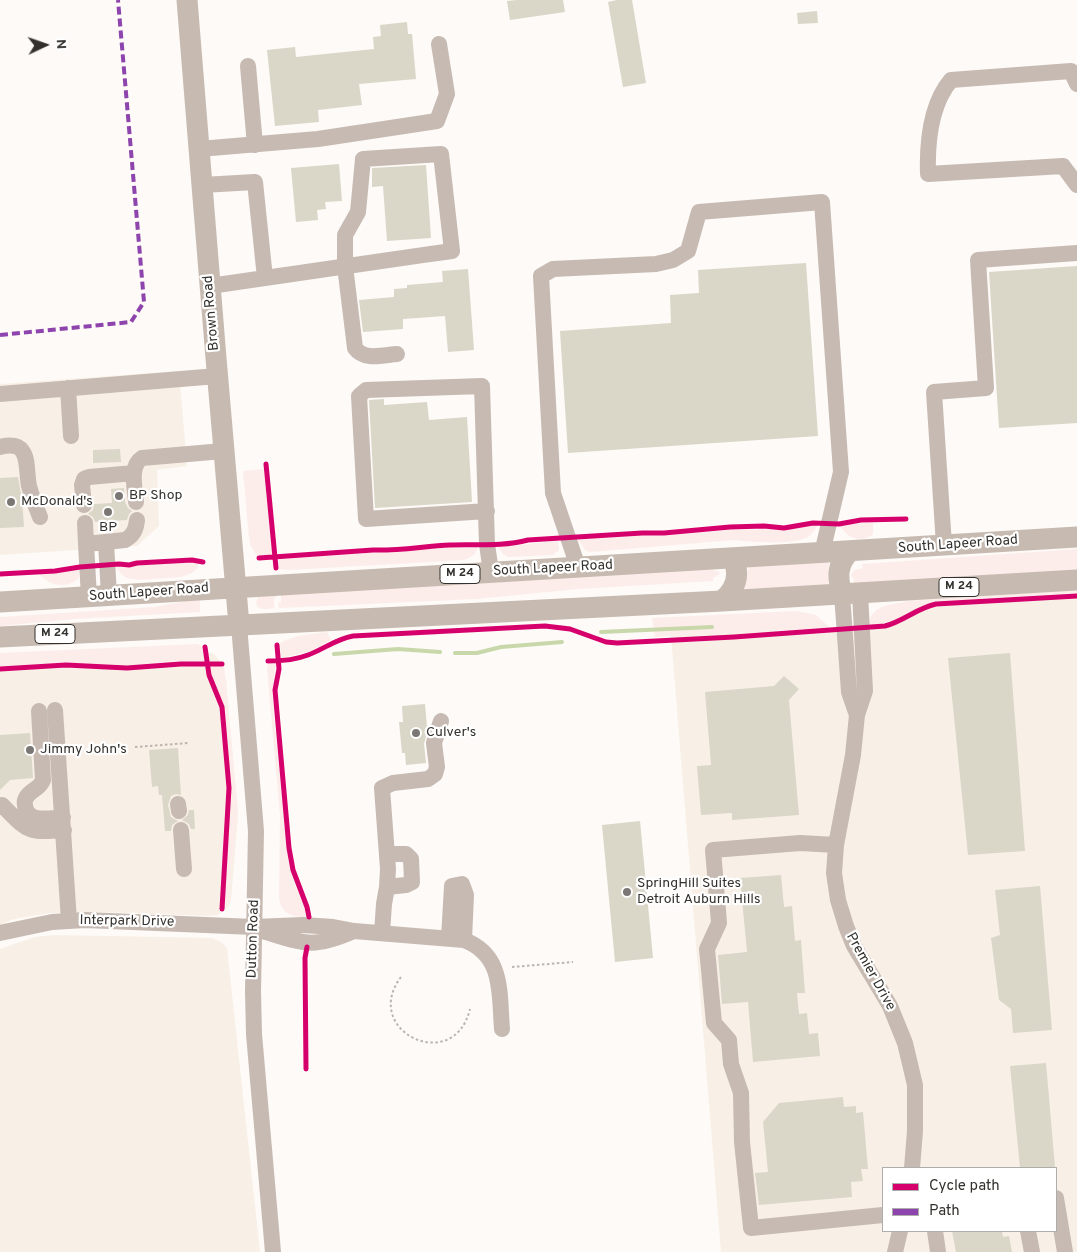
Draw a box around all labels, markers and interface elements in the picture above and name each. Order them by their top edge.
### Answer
north arrow [20,20,70,70]
text: N [52,39,69,50]
street label: Brown Road [200,275,224,351]
place label: BP Shop [129,488,182,504]
marker: BP Shop [113,490,125,502]
place label: McDonald's [21,494,93,510]
marker: McDonald's [5,496,17,508]
marker: BP [102,506,114,518]
place label: BP [99,520,117,536]
street label: South Lapeer Road [898,532,1018,558]
street label: South Lapeer Road [493,557,613,581]
road number: M 24 [440,564,480,584]
road number: M 24 [939,578,979,596]
street label: South Lapeer Road [89,580,209,606]
road number: M 24 [35,624,75,644]
place label: Culver's [426,725,476,741]
marker: Culver's [410,727,422,739]
place label: Jimmy John's [40,742,127,758]
marker: Jimmy John's [24,744,36,756]
place label: SpringHill Suites Detroit Auburn Hills [637,876,761,909]
marker: SpringHill Suites Detroit Auburn Hills [621,886,633,898]
street label: Dutton Road [244,899,264,979]
street label: Interpark Drive [79,913,175,931]
street label: Premier Drive [842,930,898,1014]
legend [882,1167,1057,1232]
text: Cycle path [929,1177,1000,1196]
text: Path [929,1202,960,1221]

